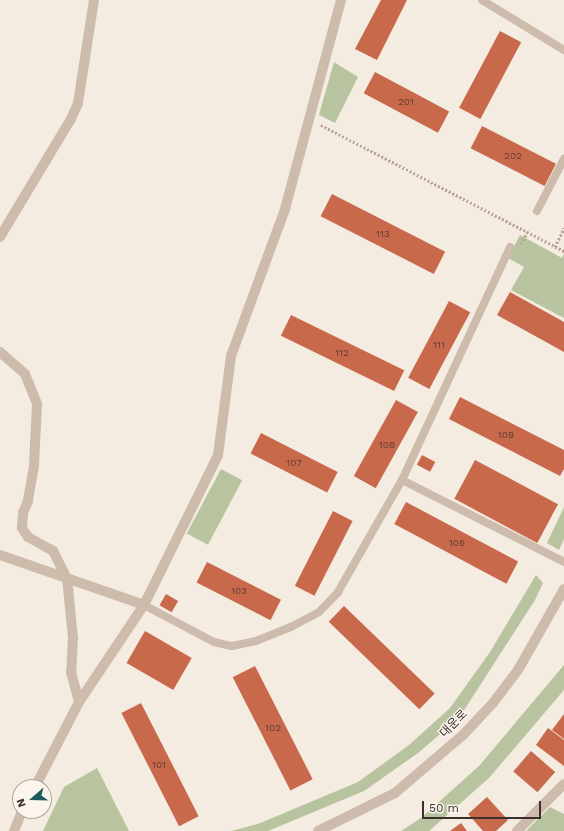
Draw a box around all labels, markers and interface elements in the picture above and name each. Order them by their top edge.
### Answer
house number: 201 [398,96,414,108]
house number: 202 [504,150,522,162]
house number: 113 [376,228,390,240]
house number: 111 [433,339,445,351]
house number: 112 [335,347,349,359]
house number: 109 [498,429,514,441]
house number: 108 [379,439,395,451]
house number: 107 [286,457,302,469]
house number: 106 [449,537,465,549]
house number: 103 [231,585,247,597]
street label: 대운로 [437,707,471,741]
house number: 102 [265,722,281,734]
house number: 101 [152,759,166,771]
north arrow [12,779,52,819]
scale bar [424,793,543,819]
text: N [14,797,29,809]
text: 50 m [429,801,459,815]

